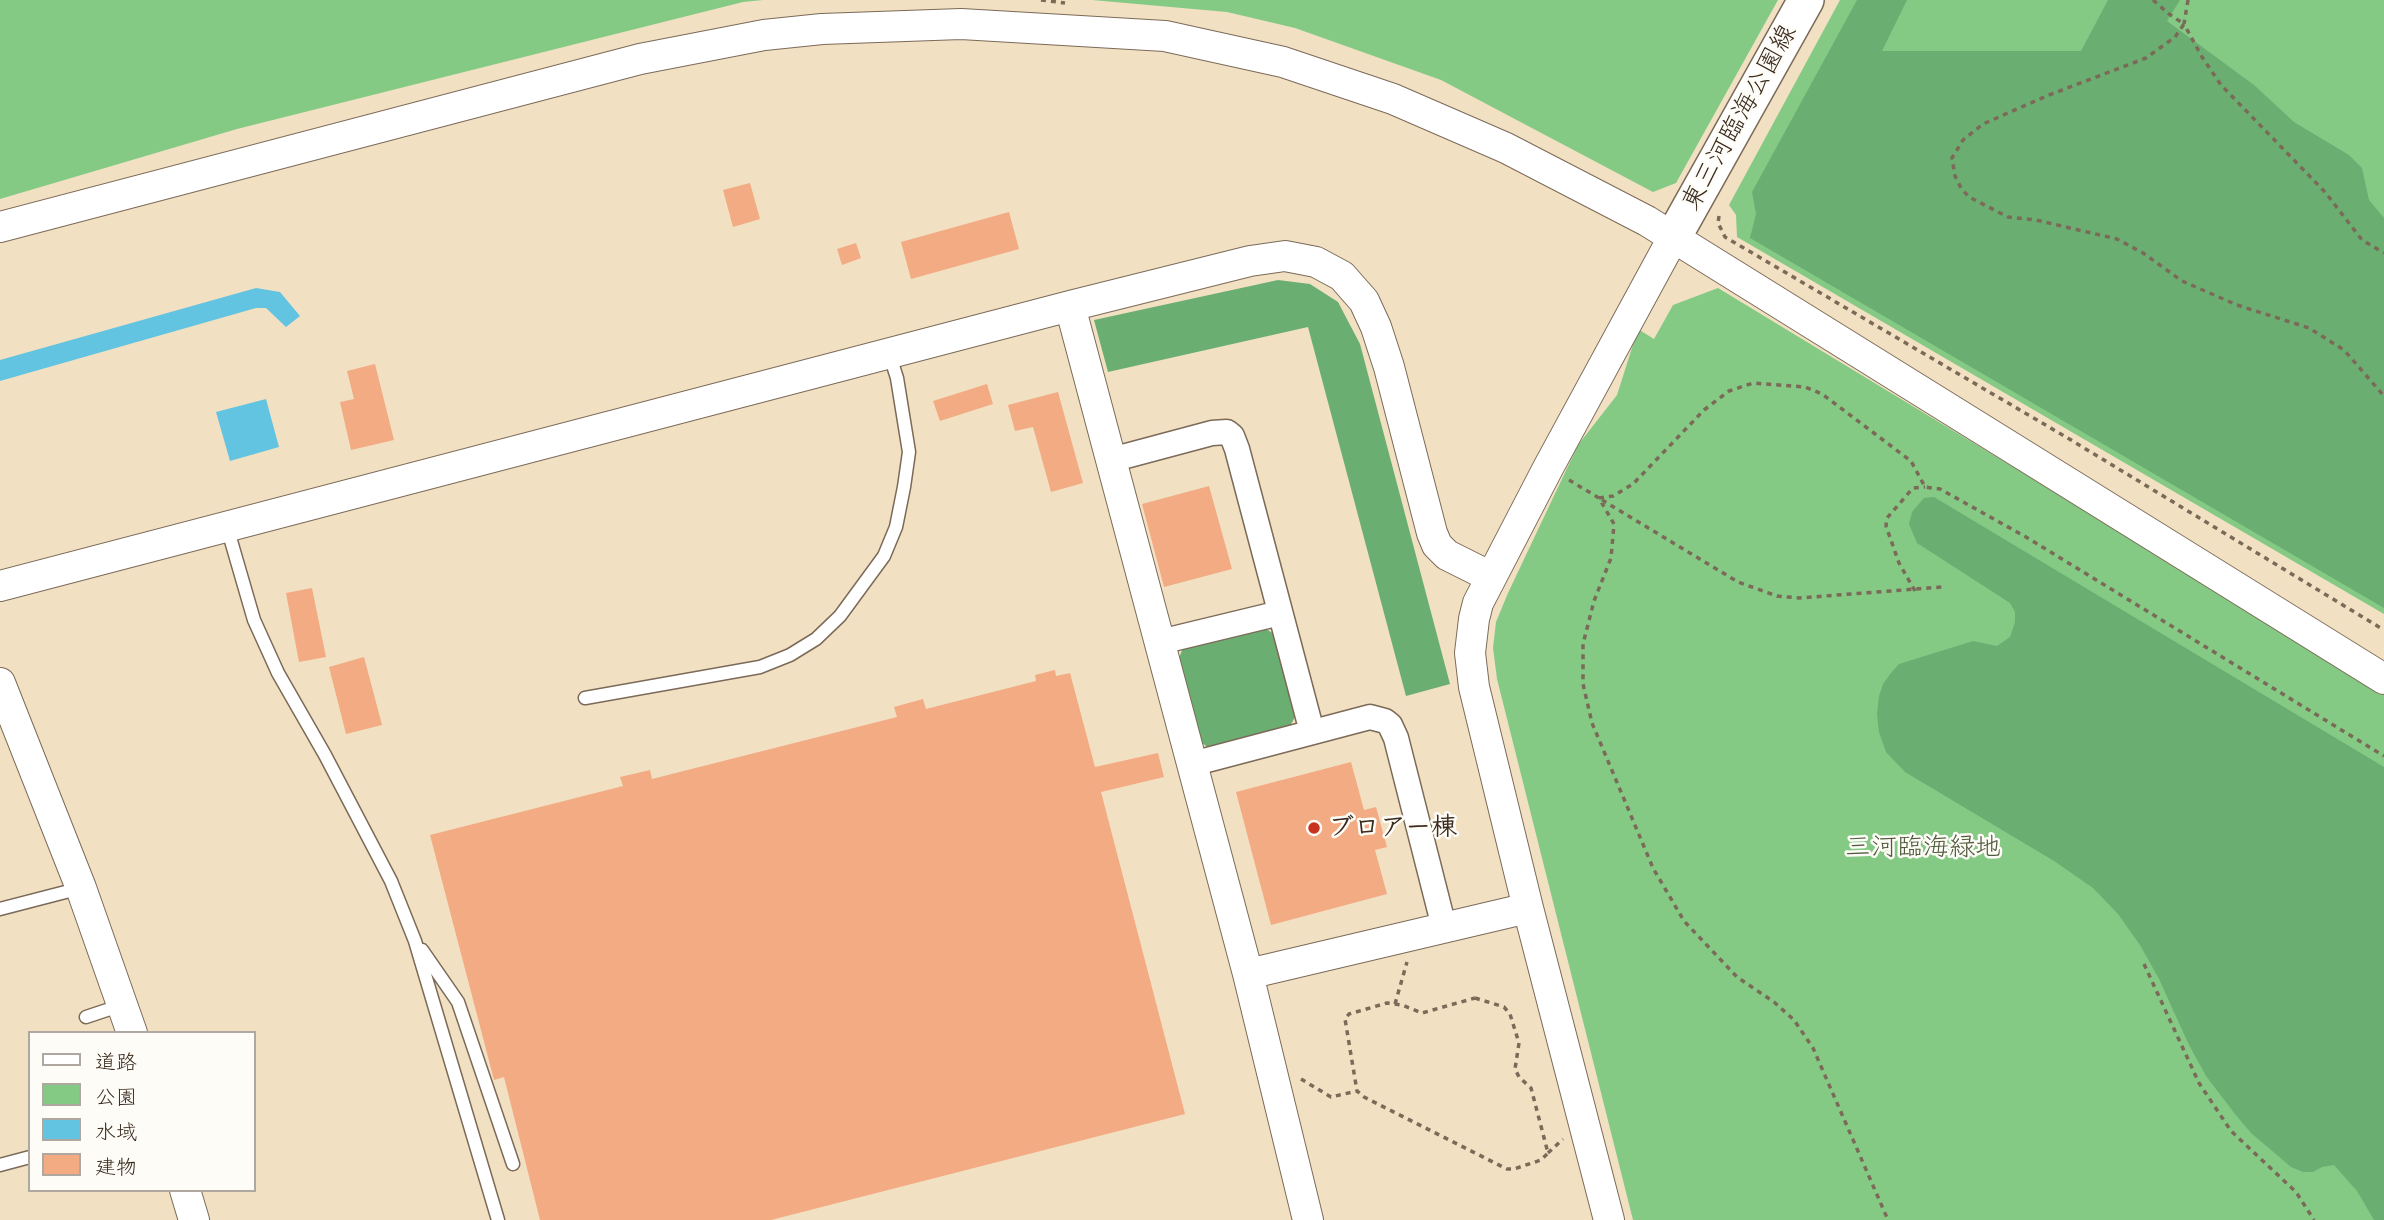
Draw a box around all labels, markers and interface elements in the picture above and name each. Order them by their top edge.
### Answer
street label: 東三河臨海公園線 [1676,19,1804,217]
place label: ブロアー棟 [1328,812,1457,844]
marker: ブロアー棟 [1306,820,1322,836]
park label: 三河臨海緑地 [1845,832,2001,864]
legend [28,1031,256,1192]
text: 道路 [95,1049,137,1074]
text: 公園 [95,1084,137,1109]
text: 水域 [95,1119,137,1144]
text: 建物 [95,1154,137,1179]

